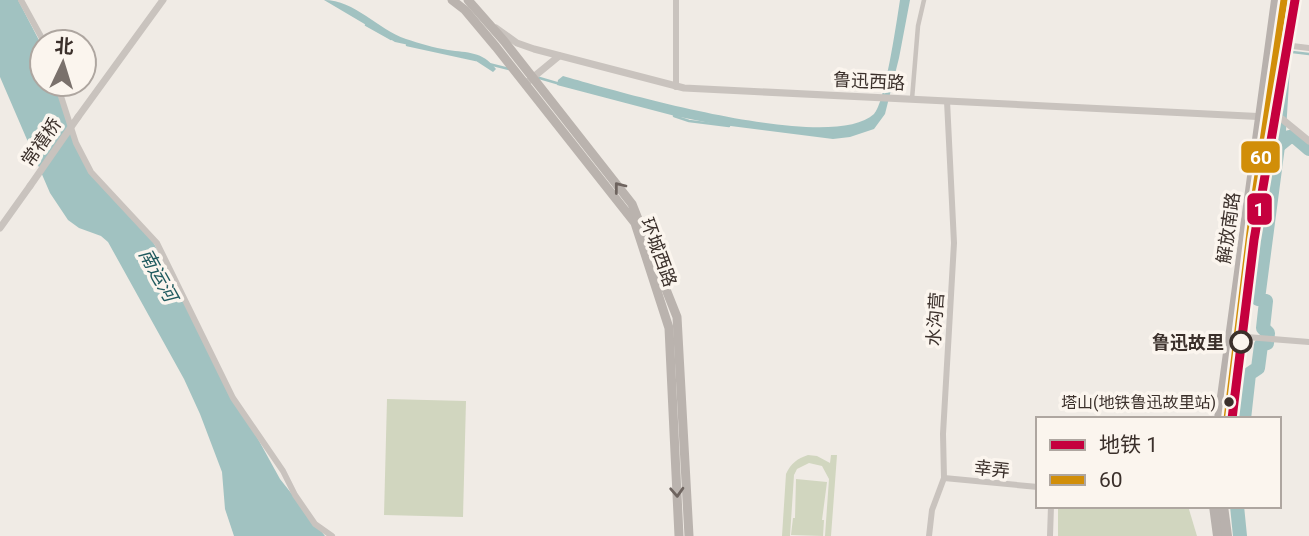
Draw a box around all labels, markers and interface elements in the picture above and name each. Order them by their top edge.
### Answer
north arrow [28,28,98,98]
text: 北 [54,34,74,59]
street label: 鲁迅西路 [832,69,906,93]
street label: 常禧桥 [17,114,65,170]
line badge: 60 [1240,140,1281,174]
text: 60 [1250,146,1272,169]
one-way arrow [615,182,628,195]
street label: 解放南路 [1213,191,1243,265]
line badge: 1 [1246,192,1273,226]
text: 1 [1254,198,1264,221]
street label: 环城西路 [637,215,681,289]
water label: 南运河 [134,244,184,309]
street label: 水沟营 [923,291,947,347]
marker: 鲁迅故里 [1230,331,1252,353]
place label: 鲁迅故里 [1152,332,1224,353]
place label: 塔山(地铁鲁迅故里站) [1061,393,1216,412]
marker: 塔山(地铁鲁迅故里站) [1222,395,1236,409]
legend [1036,417,1281,508]
text: 地铁 1 [1099,433,1158,457]
street label: 幸弄 [973,457,1011,481]
text: 60 [1099,468,1123,492]
one-way arrow [669,487,684,498]

